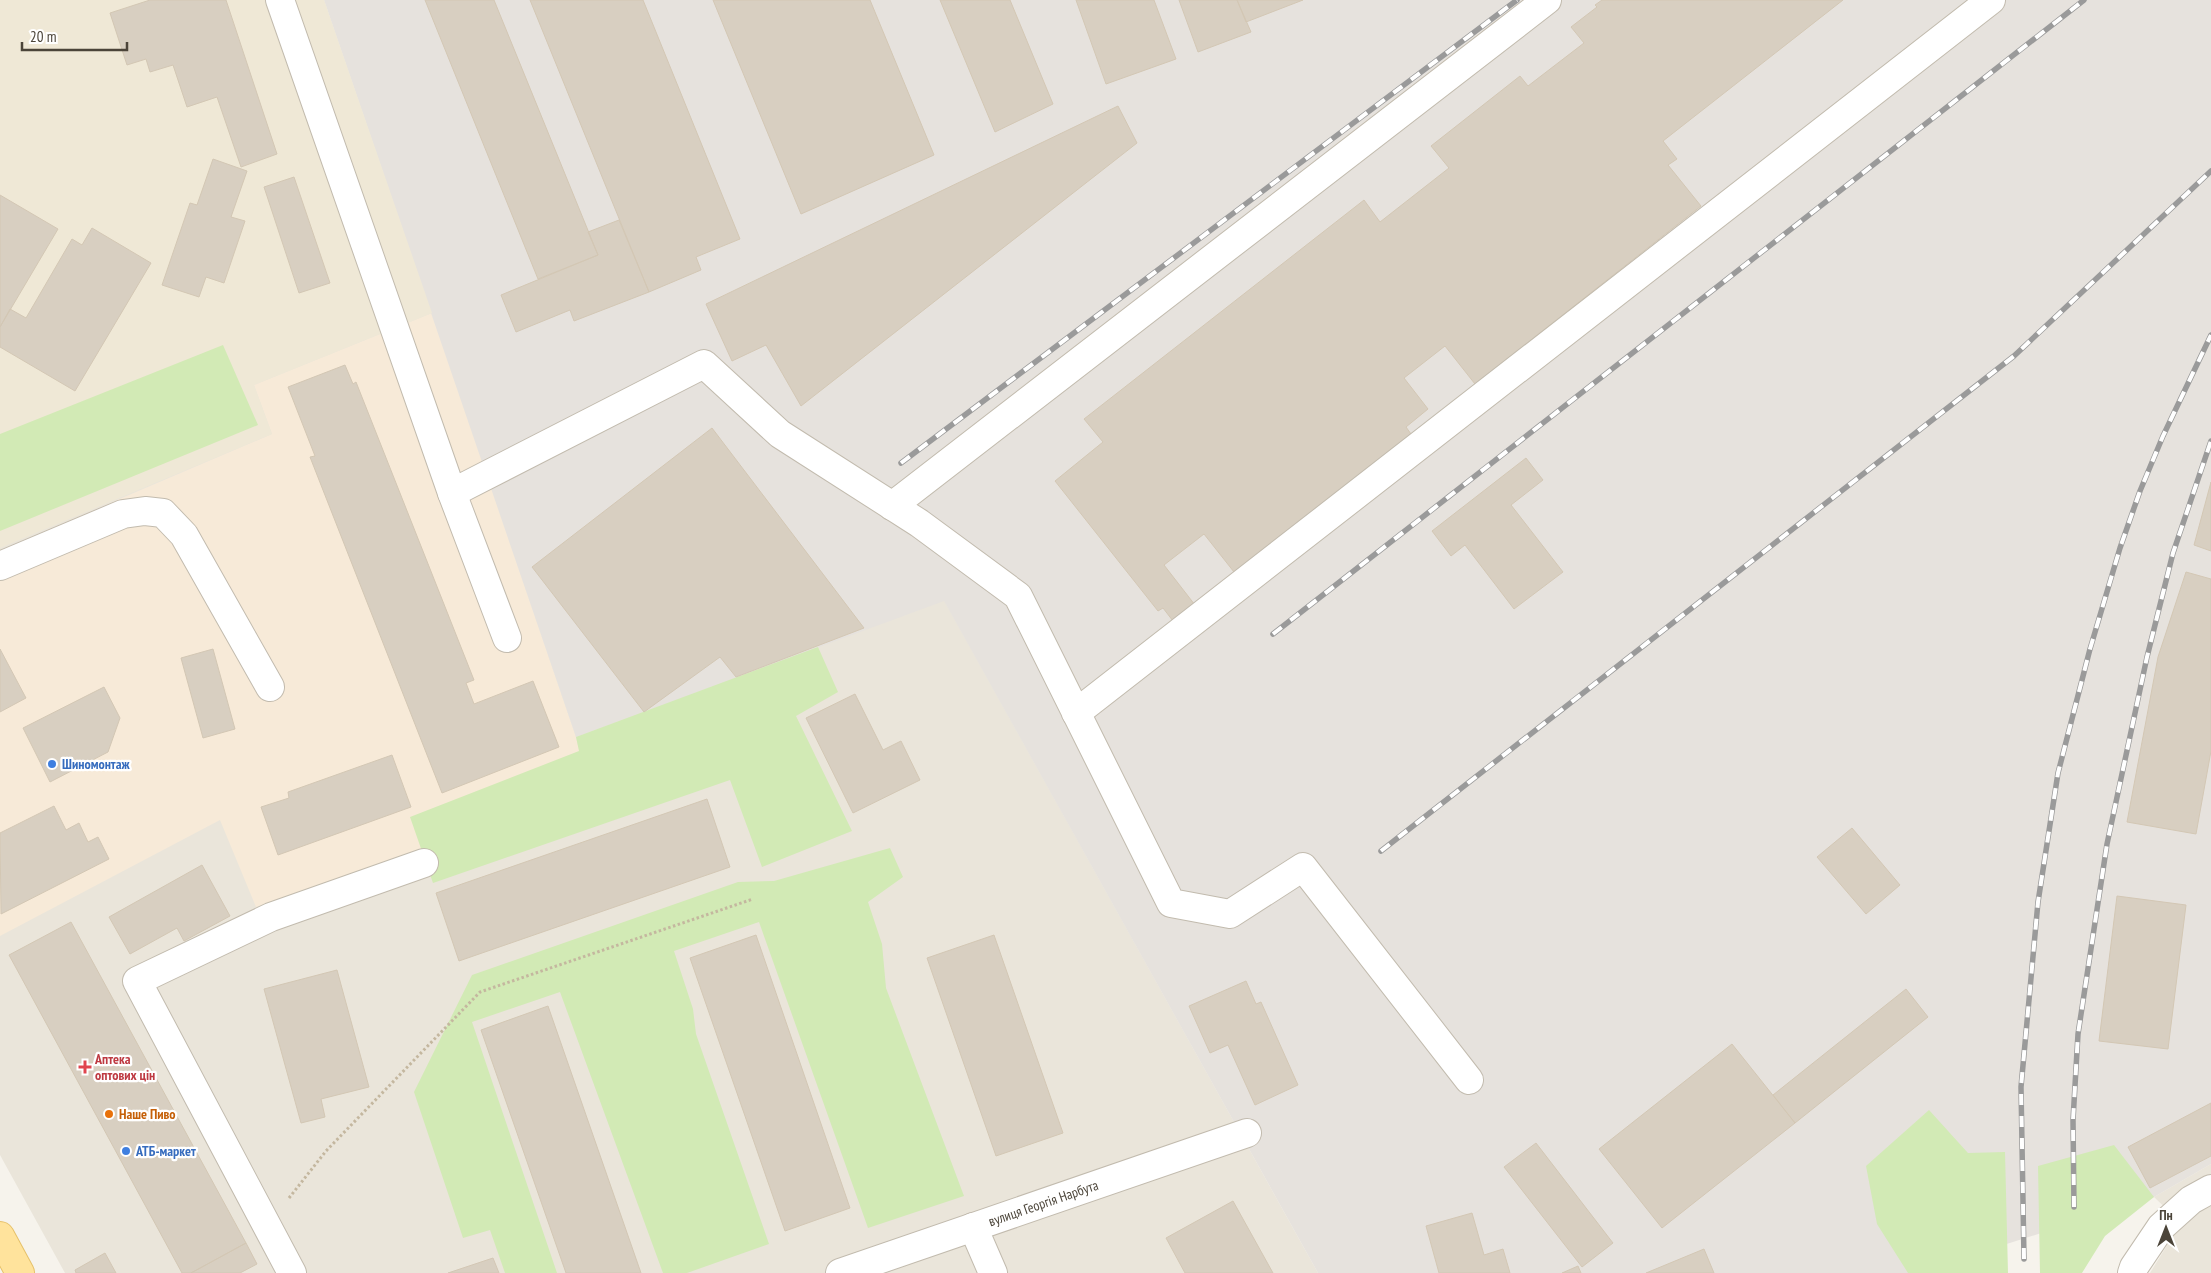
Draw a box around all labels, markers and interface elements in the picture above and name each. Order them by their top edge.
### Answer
scale bar [22,20,128,52]
text: 20 m [30,27,56,46]
place label: Шиномонтаж [62,755,130,773]
marker: Шиномонтаж [46,758,58,770]
place label: Аптека оптових цін [94,1050,155,1084]
marker: Аптека оптових цін [79,1061,91,1073]
place label: Наше Пиво [119,1105,176,1123]
marker: Наше Пиво [103,1108,115,1120]
place label: АТБ-маркет [135,1142,196,1160]
marker: АТБ-маркет [120,1145,132,1157]
street label: вулиця Георгія Нарбута [986,1176,1101,1230]
north arrow [2141,1203,2191,1253]
text: Пн [2159,1206,2173,1224]

